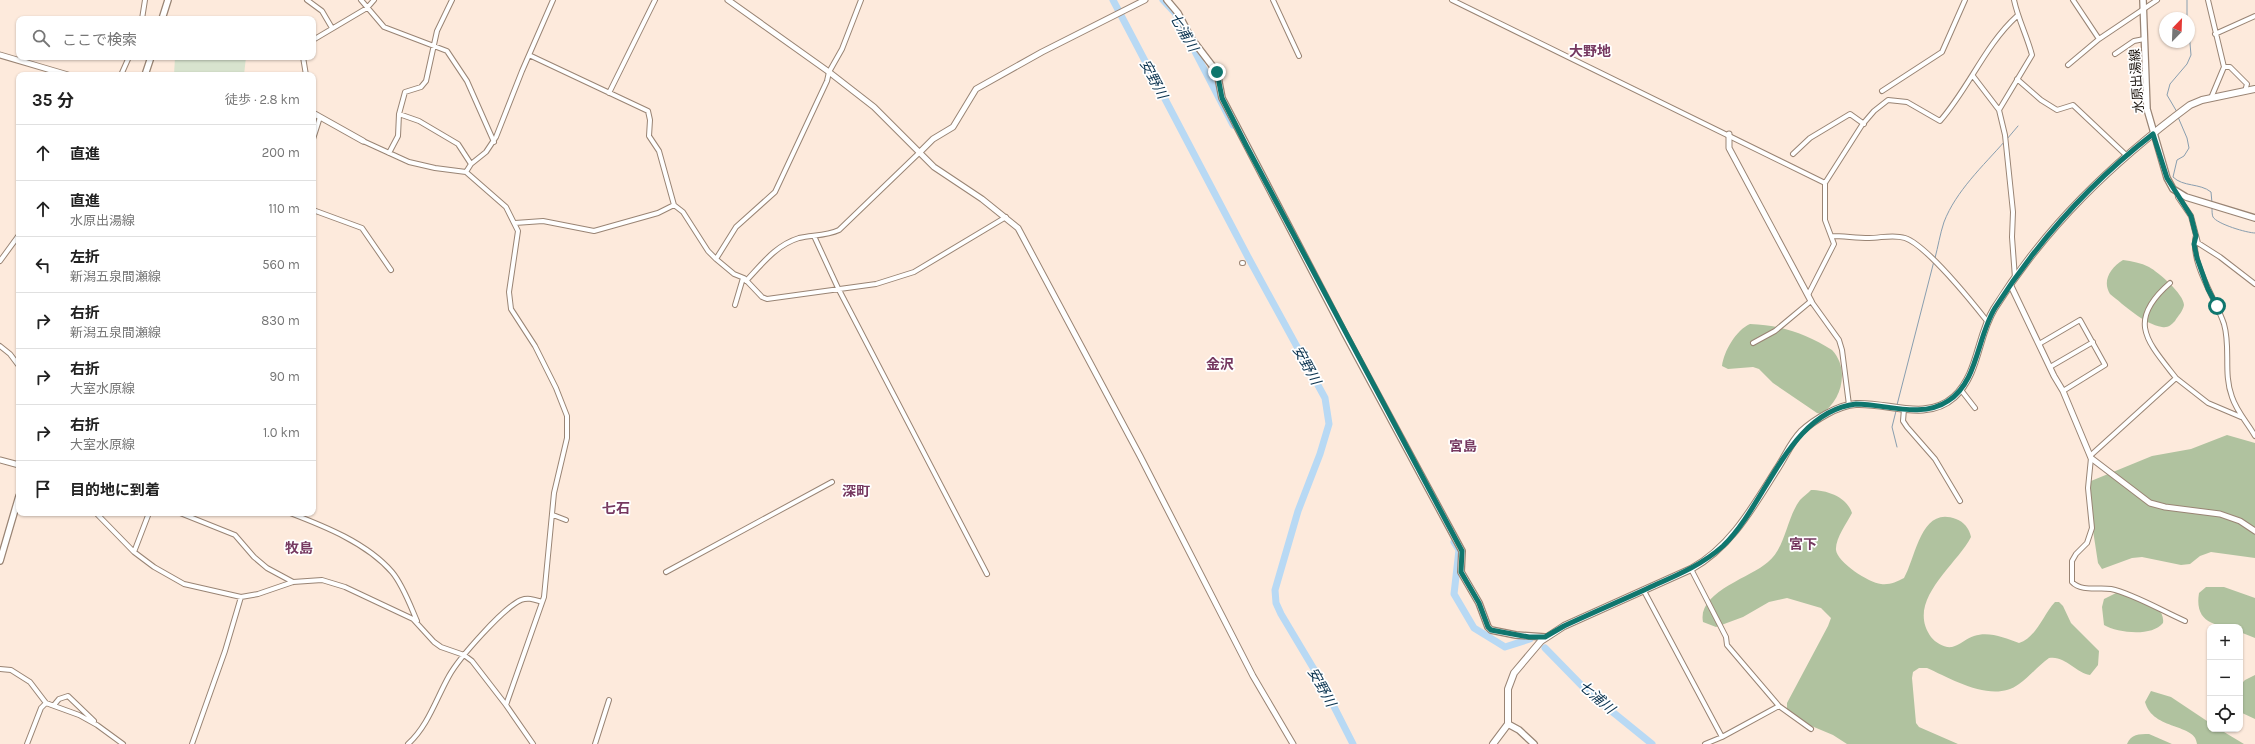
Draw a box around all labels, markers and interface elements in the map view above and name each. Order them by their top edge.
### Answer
water label: 七浦川 [1166,10,1202,56]
north arrow [2159,12,2195,48]
search box [16,16,316,60]
icon: search [30,27,52,49]
text: ここで検索 [62,31,137,49]
district label: 大野地 [1569,43,1611,60]
street label: 水原出湯線 [2127,48,2146,114]
water label: 安野川 [1136,57,1172,104]
route end [1208,63,1226,81]
text: 35 分 [32,90,74,110]
text: 徒歩 · 2.8 km [225,92,300,107]
icon: ahead [32,142,54,164]
text: 直進 [70,145,100,163]
text: 200 m [262,145,300,160]
text: 直進 [70,192,100,210]
icon: ahead [32,198,54,220]
text: 110 m [268,201,300,216]
text: 水原出湯線 [70,213,135,228]
text: 左折 [70,248,100,266]
icon: left [32,254,54,276]
text: 560 m [262,257,300,272]
text: 新潟五泉間瀬線 [70,269,161,284]
route start [2208,297,2226,315]
text: 右折 [70,304,100,322]
icon: right [32,310,54,332]
text: 830 m [261,313,300,328]
text: 新潟五泉間瀬線 [70,325,161,340]
water label: 安野川 [1289,343,1325,389]
district label: 金沢 [1206,356,1234,373]
text: 右折 [70,360,100,378]
icon: right [32,366,54,388]
text: 90 m [269,369,300,384]
text: 大室水原線 [70,381,135,396]
text: 右折 [70,416,100,434]
icon: right [32,422,54,444]
text: 1.0 km [263,425,300,440]
text: 大室水原線 [70,437,135,452]
district label: 宮島 [1449,438,1477,455]
icon: arrive [32,478,54,500]
text: 目的地に到着 [70,481,160,499]
district label: 深町 [842,483,870,500]
district label: 七石 [602,500,630,517]
district label: 宮下 [1789,536,1817,553]
district label: 牧島 [285,540,313,557]
map controls [2207,624,2243,732]
button: + [2207,624,2243,660]
button: − [2207,660,2243,696]
water label: 安野川 [1304,665,1340,711]
water label: 七浦川 [1575,677,1620,719]
button: locate [2207,696,2243,732]

